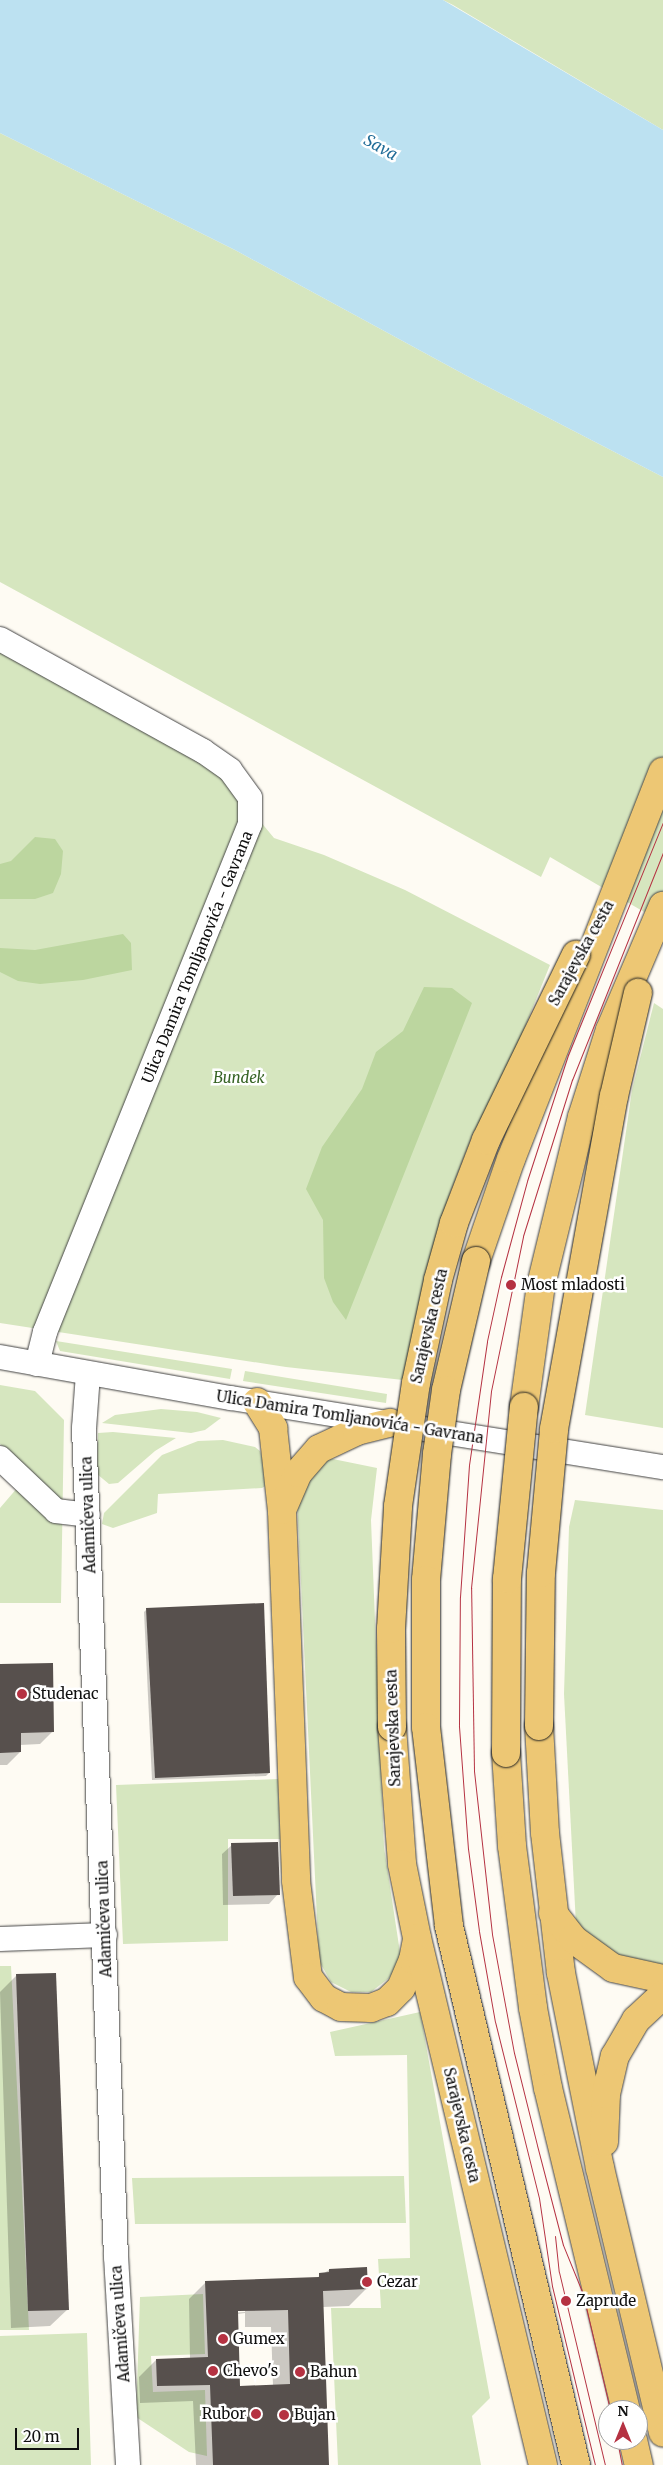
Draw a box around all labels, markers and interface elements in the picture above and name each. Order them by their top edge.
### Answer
water label: Sava [361,130,401,164]
street label: Ulica Damira Tomljanovića - Gavrana [138,828,256,1086]
street label: Sarajevska cesta [545,897,617,1009]
park label: Bundek [213,1069,265,1087]
street label: Sarajevska cesta [407,1267,451,1385]
place label: Most mladosti [521,1276,625,1294]
marker: Most mladosti [505,1279,517,1291]
street label: Ulica Damira Tomljanovića - Gavrana [215,1387,485,1447]
street label: Adamičeva ulica [77,1456,99,1574]
street label: Sarajevska cesta [382,1669,404,1787]
place label: Studenac [32,1685,99,1703]
marker: Studenac [16,1688,28,1700]
street label: Adamičeva ulica [93,1860,115,1978]
street label: Sarajevska cesta [440,2066,484,2184]
street label: Adamičeva ulica [107,2265,133,2383]
place label: Cezar [377,2273,418,2291]
marker: Cezar [361,2276,373,2288]
place label: Zapruđe [576,2292,636,2310]
marker: Zapruđe [560,2295,572,2307]
place label: Gumex [233,2330,285,2348]
marker: Gumex [217,2333,229,2345]
place label: Chevo's [223,2362,278,2380]
place label: Bahun [310,2363,357,2381]
marker: Chevo's [207,2365,219,2377]
marker: Bahun [294,2366,306,2378]
north arrow [598,2400,648,2450]
text: N [617,2402,629,2420]
place label: Rubor [202,2405,246,2423]
place label: Bujan [294,2406,336,2424]
marker: Rubor [250,2408,262,2420]
marker: Bujan [278,2409,290,2421]
scale bar [18,2418,81,2450]
text: 20 m [23,2427,60,2446]

